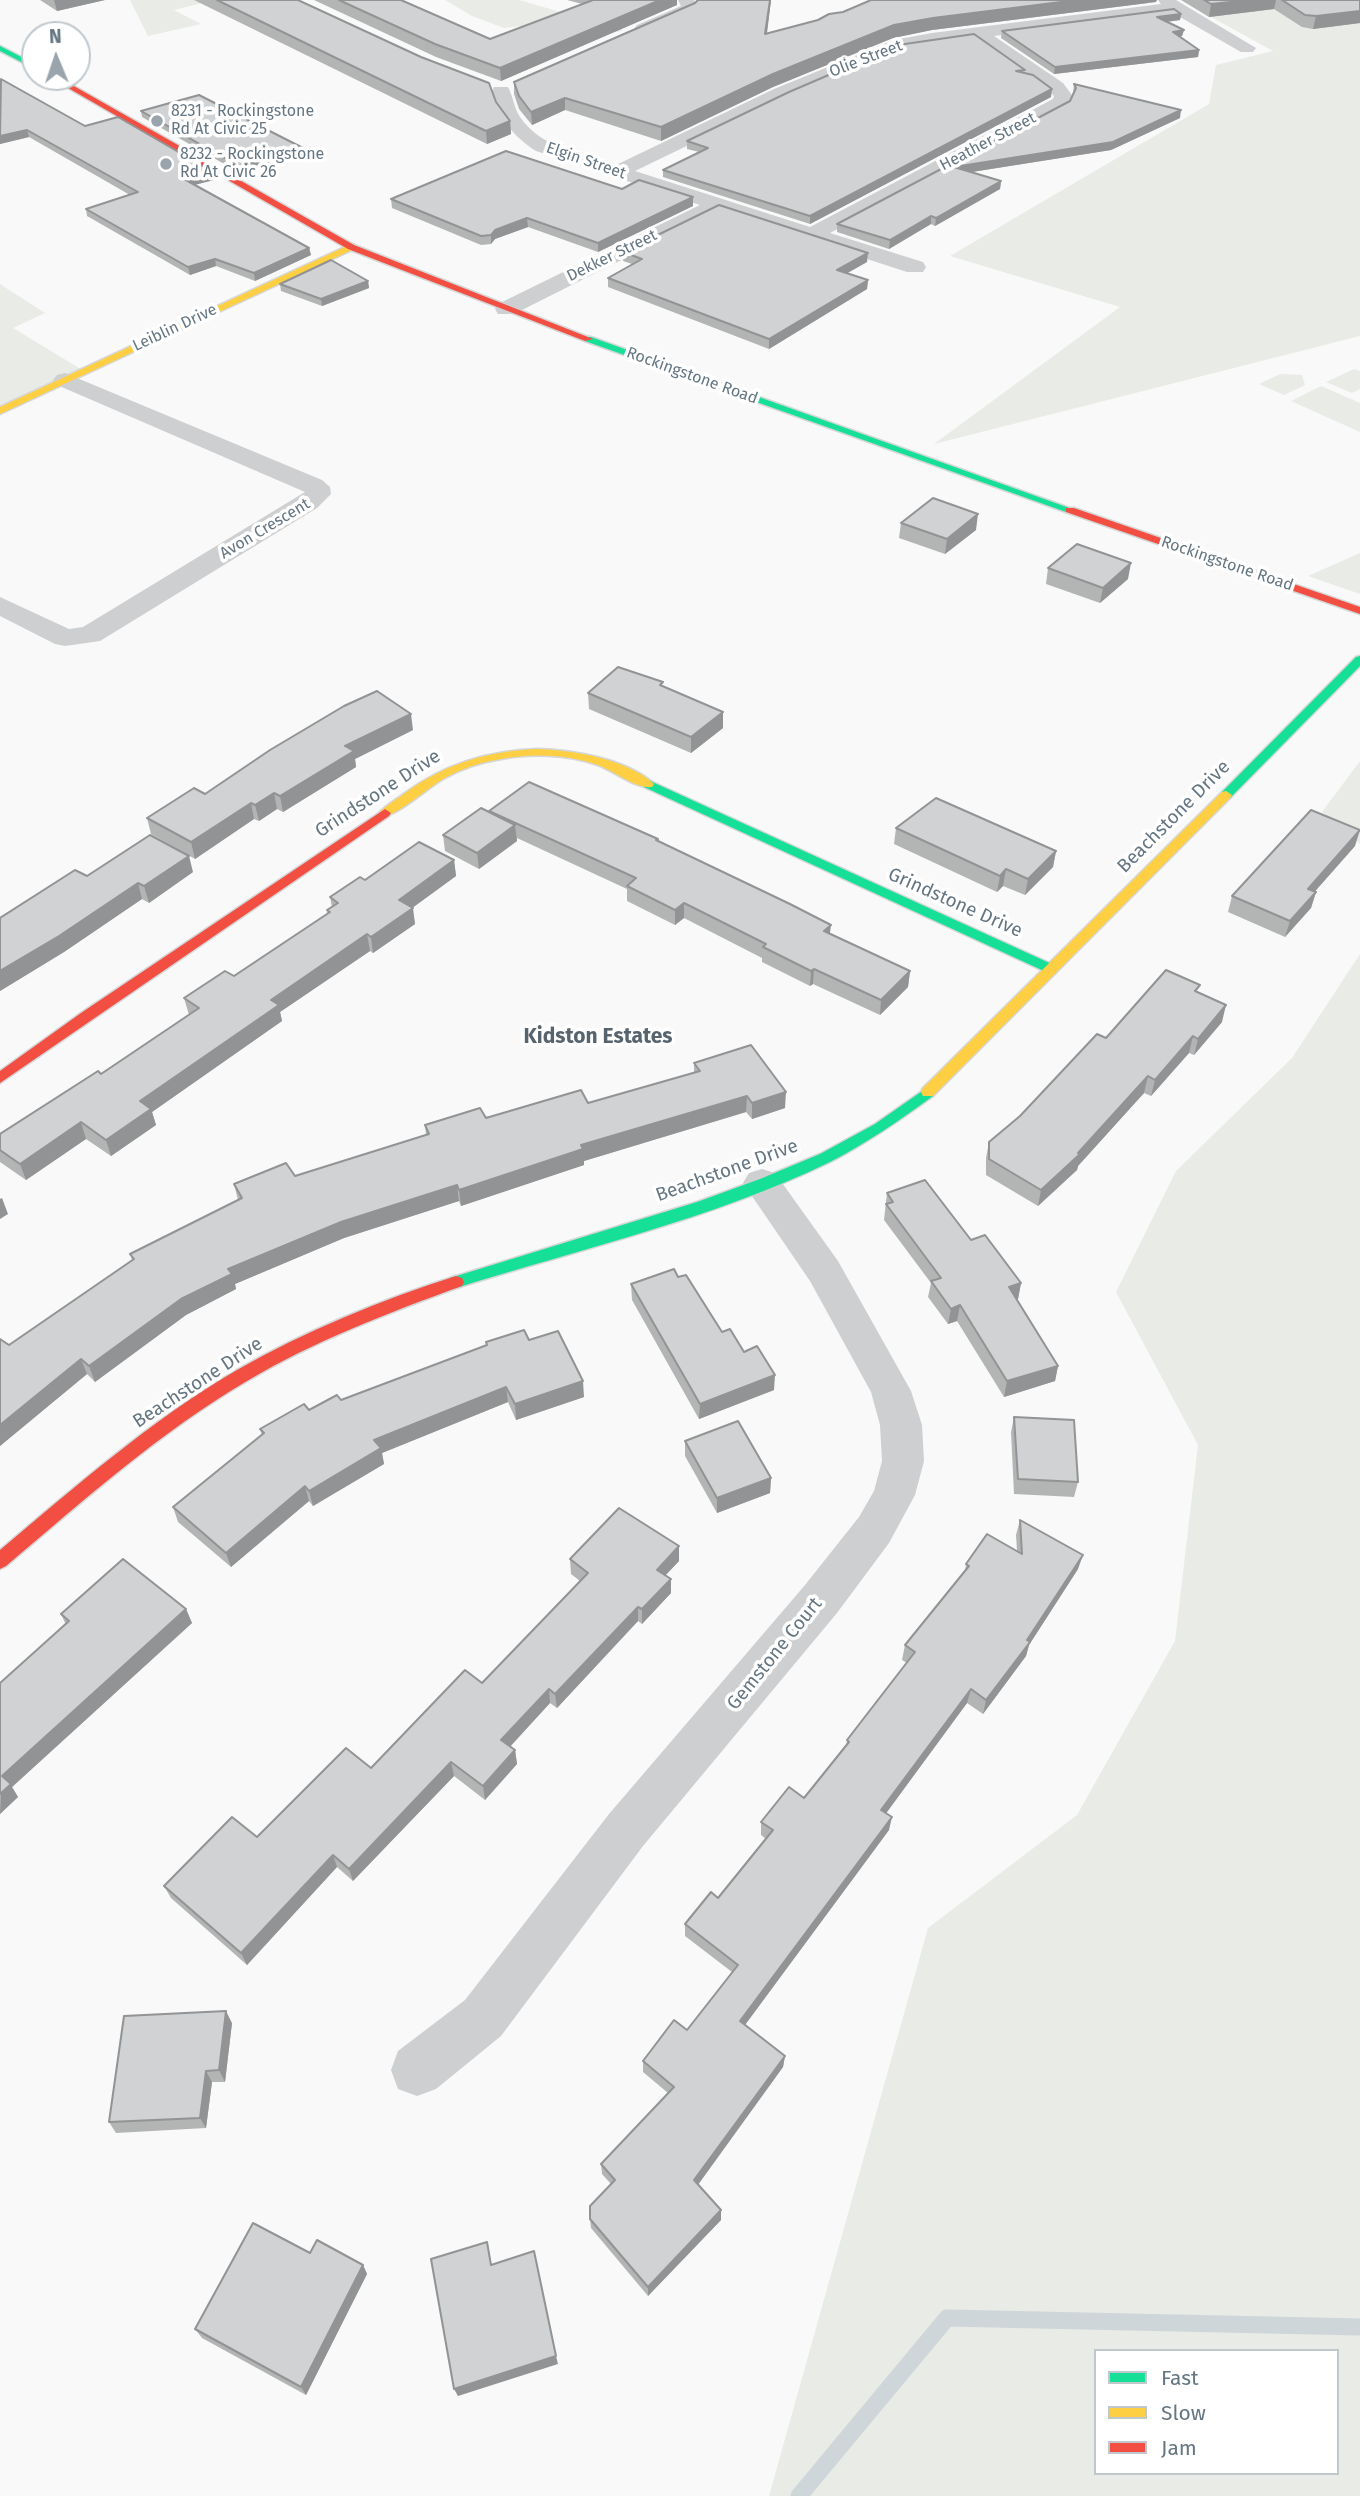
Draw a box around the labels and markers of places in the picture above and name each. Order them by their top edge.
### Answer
place label: 8231 - Rockingstone Rd At Civic 25 [171,102,314,140]
marker: 8231 - Rockingstone Rd At Civic 25 [149,113,165,129]
place label: 8232 - Rockingstone Rd At Civic 26 [180,145,324,183]
marker: 8232 - Rockingstone Rd At Civic 26 [158,156,174,172]

